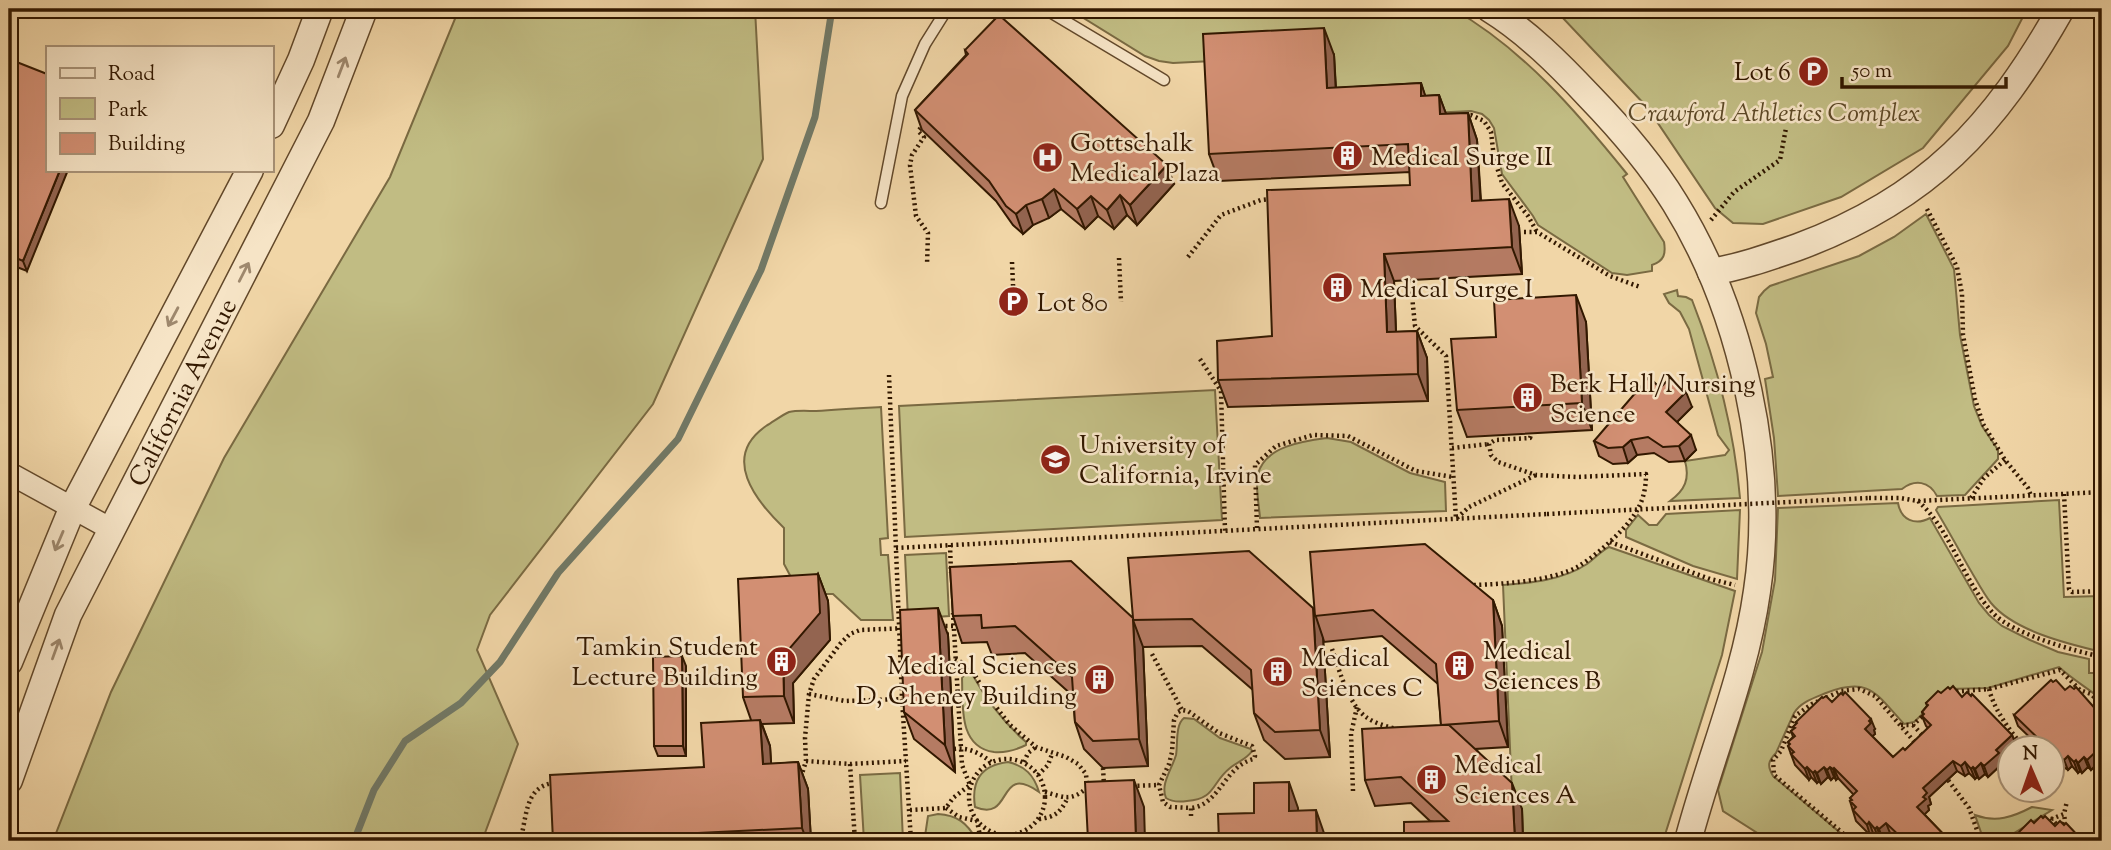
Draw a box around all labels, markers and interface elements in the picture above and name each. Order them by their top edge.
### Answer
legend [46,46,273,172]
scale bar [1842,46,2006,90]
parking icon: Lot 6 [1797,54,1831,88]
place label: Lot 6 [1734,55,1791,92]
one-way arrow [336,57,349,78]
text: 50 m [1851,57,1892,87]
text: Road [108,60,155,90]
text: Park [108,96,149,126]
park label: Crawford Athletics Complex [1628,96,1920,133]
place label: Gottschalk Medical Plaza [1070,126,1220,193]
text: Building [108,130,185,160]
building icon: Medical Surge II [1331,139,1365,173]
hospital icon: Gottschalk Medical Plaza [1030,140,1064,174]
place label: Medical Surge II [1371,140,1553,177]
one-way arrow [237,262,251,283]
building icon: Medical Surge I [1320,271,1354,305]
place label: Medical Surge I [1360,272,1534,309]
parking icon: Lot 80 [997,285,1031,319]
place label: Lot 80 [1037,286,1108,323]
street label: California Avenue [121,293,248,494]
one-way arrow [166,306,179,327]
place label: Berk Hall/Nursing Science [1550,367,1756,434]
building icon: Berk Hall/Nursing Science [1510,381,1544,415]
place label: University of California, Irvine [1079,428,1272,495]
school or university icon: University of California, Irvine [1039,442,1073,476]
one-way arrow [51,530,64,552]
place label: Tamkin Student Lecture Building [572,630,758,697]
place label: Medical Sciences B [1483,634,1601,701]
one-way arrow [50,639,63,661]
place label: Medical Sciences C [1301,641,1423,708]
building icon: Tamkin Student Lecture Building [764,644,798,678]
building icon: Medical Sciences B [1443,648,1477,682]
place label: Medical Sciences D, Cheney Building [856,649,1077,716]
building icon: Medical Sciences C [1261,655,1295,689]
building icon: Medical Sciences D, Cheney Building [1083,663,1117,697]
north arrow [1996,734,2066,804]
text: N [2022,741,2039,768]
place label: Medical Sciences A [1454,748,1576,815]
building icon: Medical Sciences A [1414,762,1448,796]

